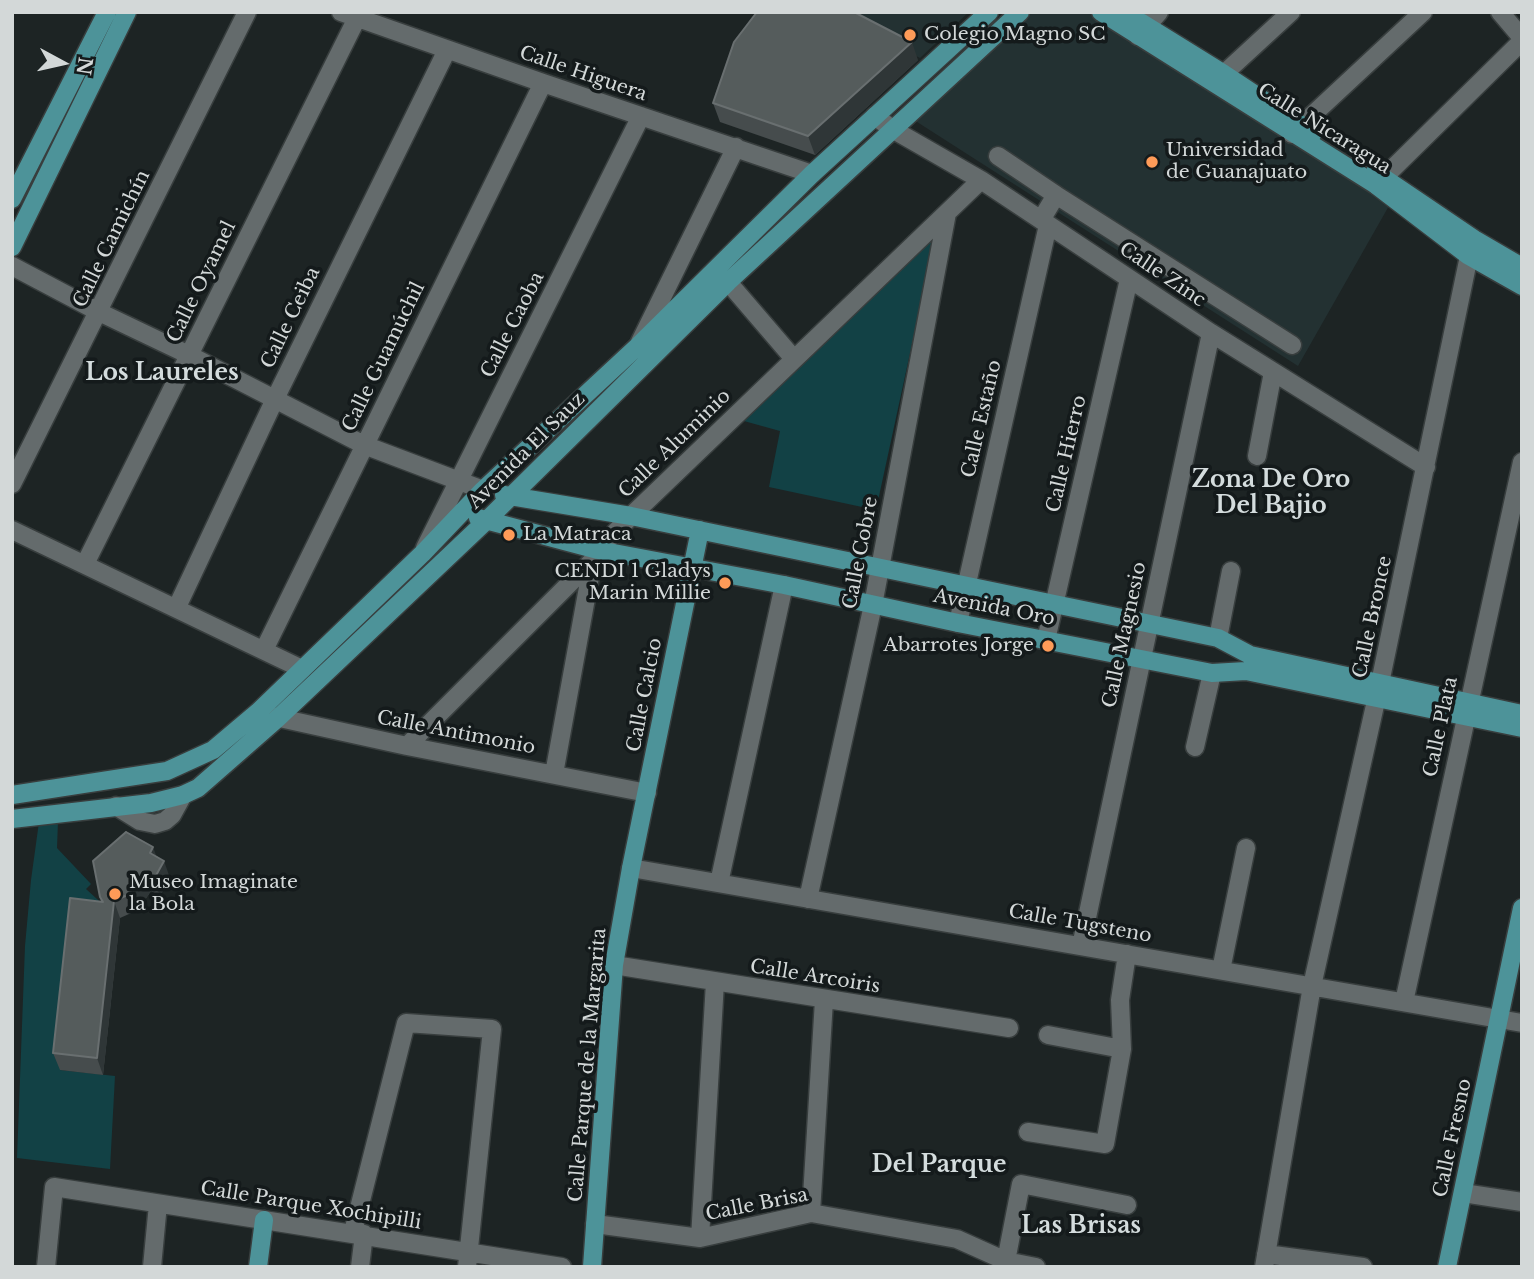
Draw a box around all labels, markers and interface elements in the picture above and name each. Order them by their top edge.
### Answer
place label: Colegio Magno SC [924,24,1106,46]
marker: Colegio Magno SC [902,27,918,43]
north arrow [28,28,98,98]
street label: Calle Higuera [516,42,650,106]
text: N [72,56,97,76]
street label: Calle Nicaragua [1253,79,1395,179]
place label: Universidad de Guanajuato [1166,140,1307,184]
marker: Universidad de Guanajuato [1144,154,1160,170]
street label: Calle Camichín [69,167,155,311]
street label: Calle Oyamel [163,218,241,346]
street label: Calle Zinc [1115,238,1209,312]
street label: Calle Ceiba [257,264,325,372]
street label: Calle Caoba [477,268,549,382]
street label: Calle Guamúchil [338,279,430,435]
street label: Calle Estaño [957,358,1007,480]
district label: Los Laureles [85,360,239,388]
street label: Calle Aluminio [614,385,736,503]
street label: Avenida El Sauz [464,388,590,514]
street label: Calle Hierro [1042,393,1092,515]
district label: Zona De Oro Del Bajio [1192,467,1350,521]
street label: Calle Cobre [839,495,883,611]
place label: La Matraca [523,524,632,546]
marker: La Matraca [501,527,517,543]
street label: Calle Bronce [1349,554,1397,680]
street label: Calle Magnesio [1098,560,1152,710]
place label: CENDI 1 Gladys Marin Millie [555,561,711,605]
marker: CENDI 1 Gladys Marin Millie [717,575,733,591]
street label: Avenida Oro [931,585,1057,631]
place label: Abarrotes Jorge [883,635,1034,657]
street label: Calle Calcio [623,636,667,754]
marker: Abarrotes Jorge [1040,638,1056,654]
street label: Calle Plata [1419,675,1463,779]
street label: Calle Antimonio [375,706,537,760]
place label: Museo Imaginate la Bola [129,872,298,916]
marker: Museo Imaginate la Bola [107,886,123,902]
street label: Calle Tugsteno [1007,900,1153,948]
street label: Calle Parque de la Margarita [565,927,611,1203]
street label: Calle Arcoiris [748,955,882,999]
street label: Calle Fresno [1429,1077,1477,1199]
district label: Del Parque [872,1152,1006,1180]
street label: Calle Parque Xochipilli [199,1177,423,1235]
street label: Calle Brisa [704,1184,810,1226]
district label: Las Brisas [1021,1213,1141,1241]

